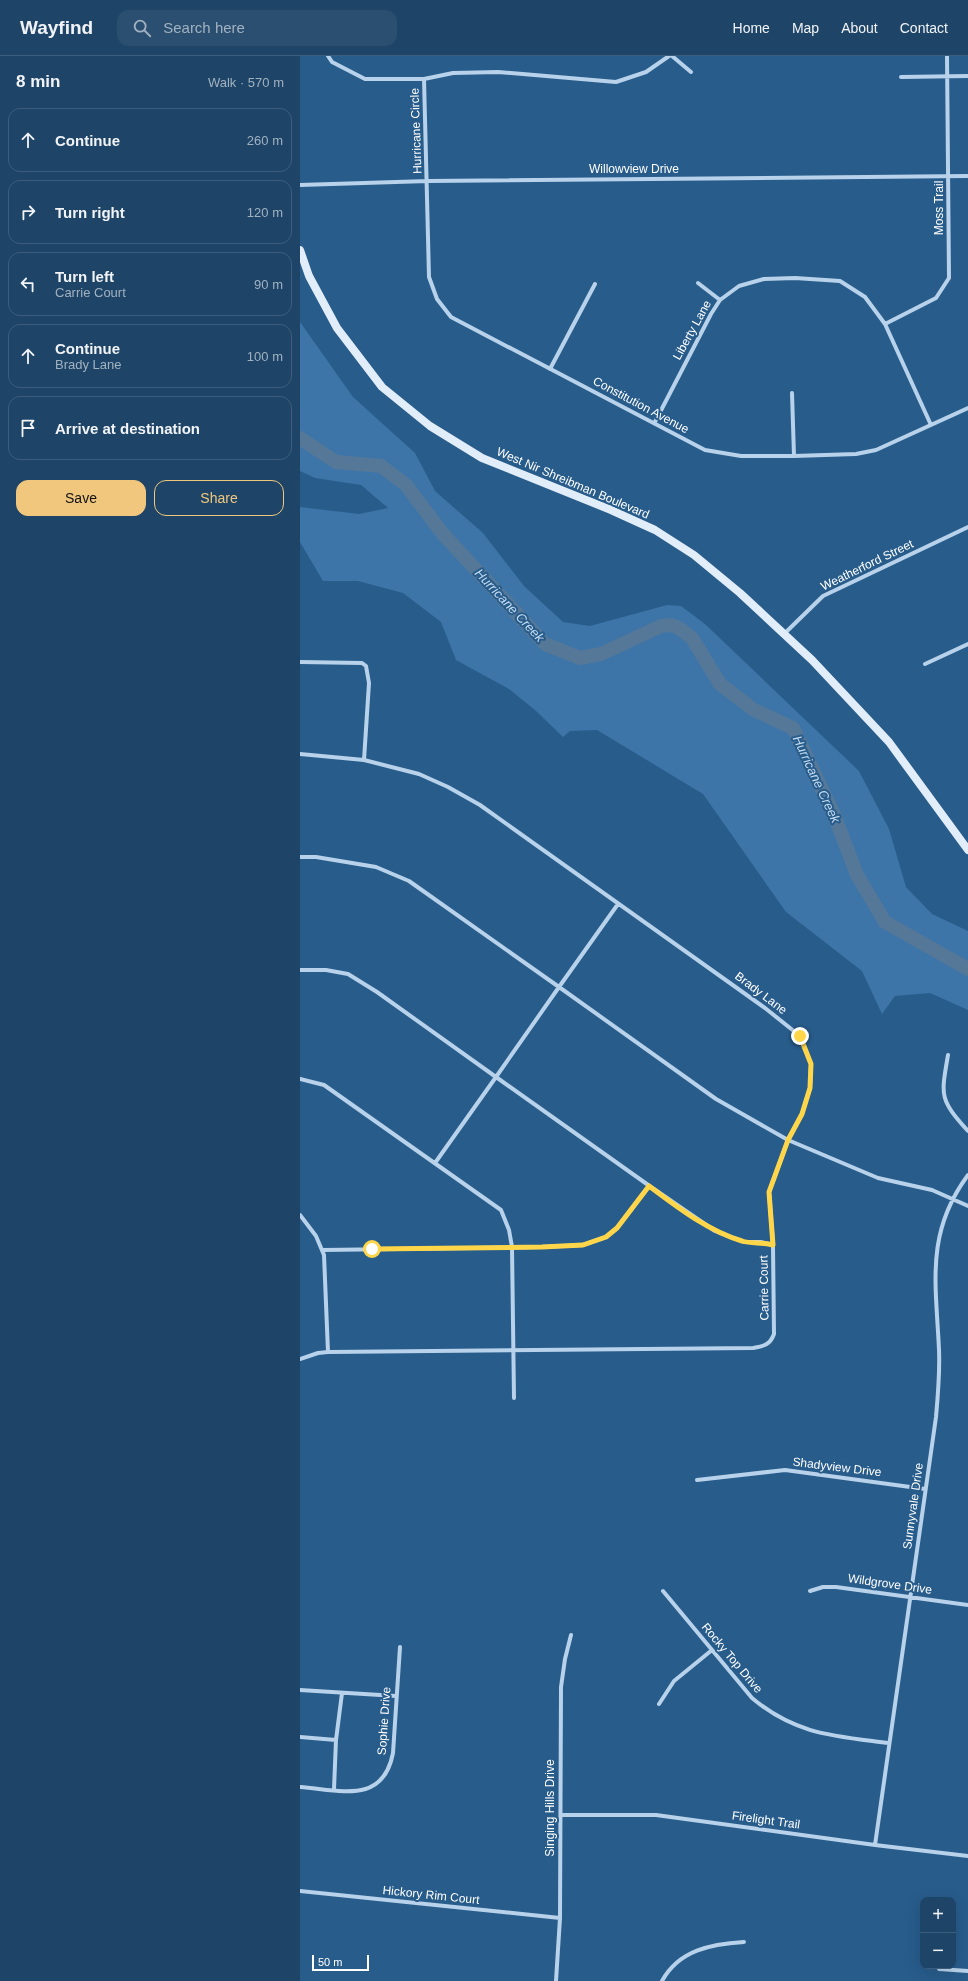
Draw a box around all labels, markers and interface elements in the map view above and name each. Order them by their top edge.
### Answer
search box [117,10,397,46]
text: Wayfind [20,17,93,38]
icon: search [131,17,153,39]
text: Search here [163,19,245,36]
text: Home [733,20,770,36]
text: Map [792,20,819,36]
text: About [841,20,878,36]
text: Contact [900,20,948,36]
text: 8 min [16,72,60,91]
text: Walk · 570 m [208,75,284,90]
street label: Hurricane Circle [407,87,424,174]
icon: ahead [17,129,39,151]
text: Continue [55,132,120,149]
text: 260 m [247,133,283,148]
street label: Willowview Drive [589,162,679,176]
street label: Moss Trail [932,181,946,235]
icon: right [17,201,39,223]
text: Turn right [55,204,125,221]
text: 120 m [247,205,283,220]
text: Turn left [55,268,114,285]
icon: left [17,273,39,295]
text: 90 m [254,277,283,292]
text: Carrie Court [55,285,126,300]
street label: Liberty Lane [670,297,714,362]
text: Continue [55,340,120,357]
icon: ahead [17,345,39,367]
text: 100 m [247,349,283,364]
text: Brady Lane [55,357,122,372]
street label: Constitution Avenue [591,374,692,436]
icon: arrive [17,417,39,439]
text: Arrive at destination [55,420,200,437]
street label: West Nir Shreibman Boulevard [495,444,651,522]
button: Save [16,480,146,516]
button: Share [154,480,284,516]
street label: Weatherford Street [818,536,916,593]
water label: Hurricane Creek [472,566,548,646]
water label: Hurricane Creek [790,733,844,827]
street label: Brady Lane [732,969,790,1017]
route end [791,1027,809,1045]
route start [363,1240,381,1258]
street label: Carrie Court [756,1255,772,1321]
street label: Shadyview Drive [792,1455,883,1479]
street label: Sunnyvale Drive [900,1461,926,1550]
street label: Wildgrove Drive [847,1571,933,1597]
street label: Rocky Top Drive [699,1620,766,1696]
street label: Sophie Drive [375,1686,393,1756]
street label: Singing Hills Drive [543,1759,557,1857]
street label: Firelight Trail [731,1808,801,1832]
street label: Hickory Rim Court [382,1883,481,1907]
map controls [920,1897,956,1969]
button: + [920,1897,956,1933]
button: − [920,1933,956,1969]
scale bar [312,1953,369,1972]
text: 50 m [318,1956,342,1968]

